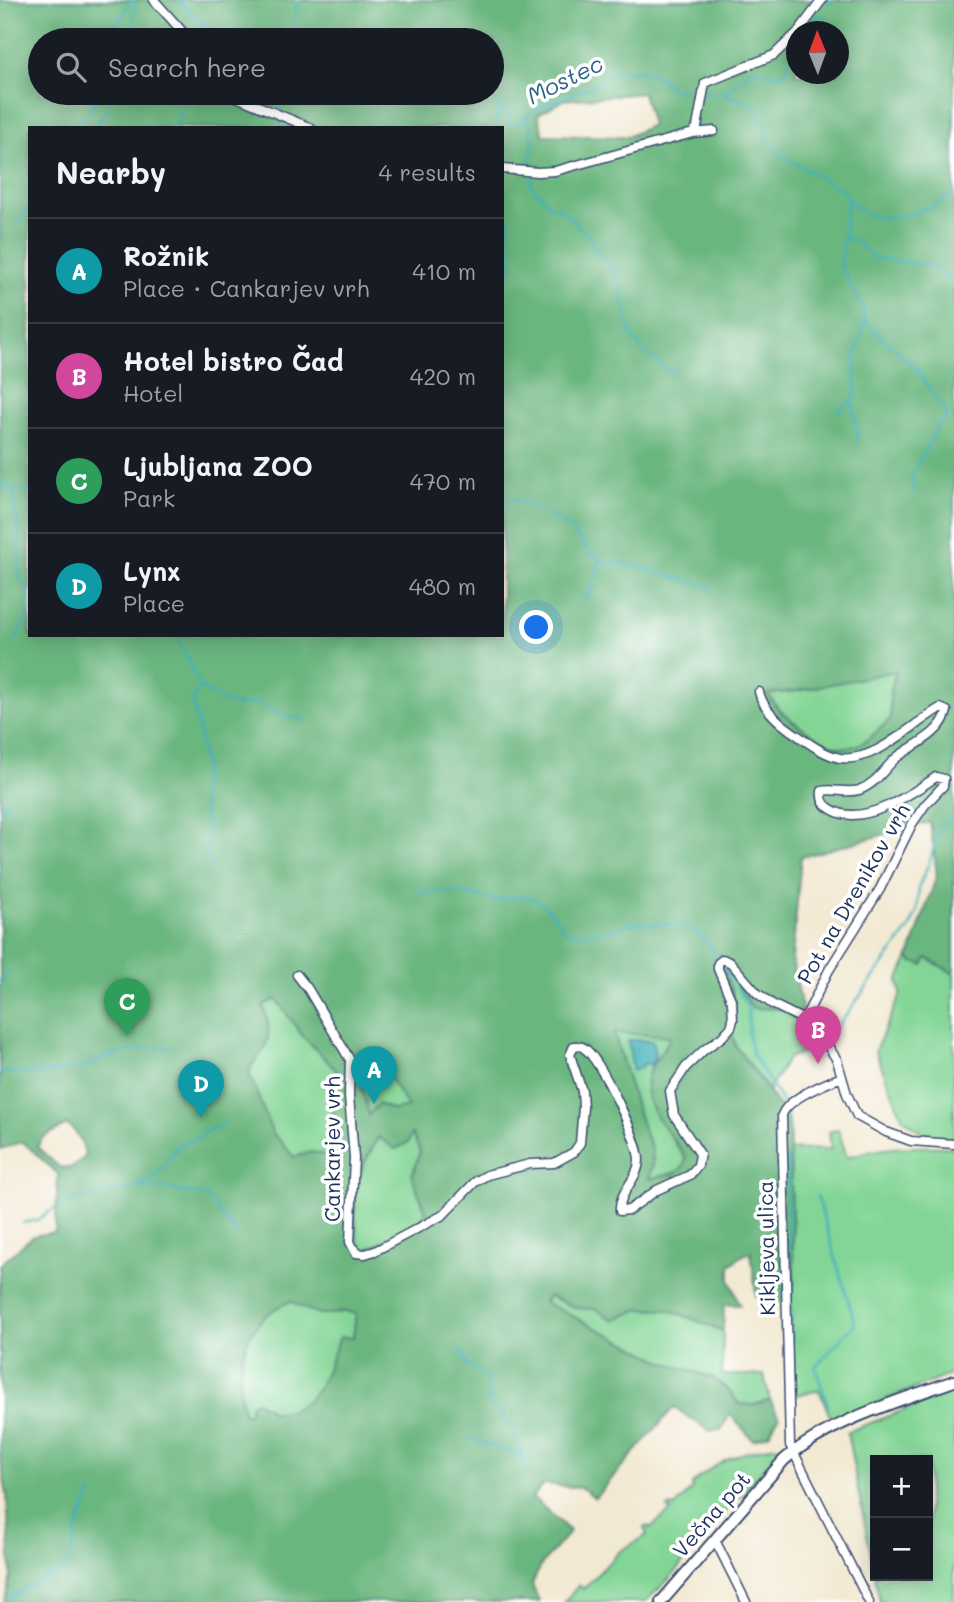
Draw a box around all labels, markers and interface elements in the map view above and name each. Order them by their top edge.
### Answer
north arrow [786,21,849,84]
search box [28,28,504,105]
icon: search [52,48,90,86]
water label: Mostec [522,48,608,110]
text: Search here [108,50,266,84]
text: Nearby [56,152,166,192]
text: 4 results [379,157,476,187]
text: Rožnik [123,239,209,273]
text: A [71,256,87,286]
text: 410 m [412,256,476,286]
text: Place · Cankarjev vrh [123,273,369,303]
text: Hotel bistro Čad [123,344,344,378]
text: B [71,361,87,391]
text: 420 m [410,361,476,391]
text: Hotel [123,378,183,408]
text: Ljubljana ZOO [123,449,313,483]
text: C [70,466,88,496]
text: 470 m [410,466,476,496]
text: Park [123,483,175,513]
text: Lynx [123,554,181,588]
text: D [71,571,87,601]
text: 480 m [409,571,476,601]
text: Place [123,588,185,618]
your location [519,610,553,644]
street label: Pot na Drenikov vrh [790,798,915,988]
pin: C [104,978,150,1036]
pin: B [795,1006,841,1064]
pin: A [351,1046,397,1104]
pin: D [178,1060,224,1118]
street label: Cankarjev vrh [318,1076,345,1222]
street label: Kikljeva ulica [751,1180,780,1316]
map controls [870,1455,933,1581]
button: + [870,1455,933,1518]
street label: Večna pot [666,1466,755,1562]
button: − [870,1518,933,1581]

